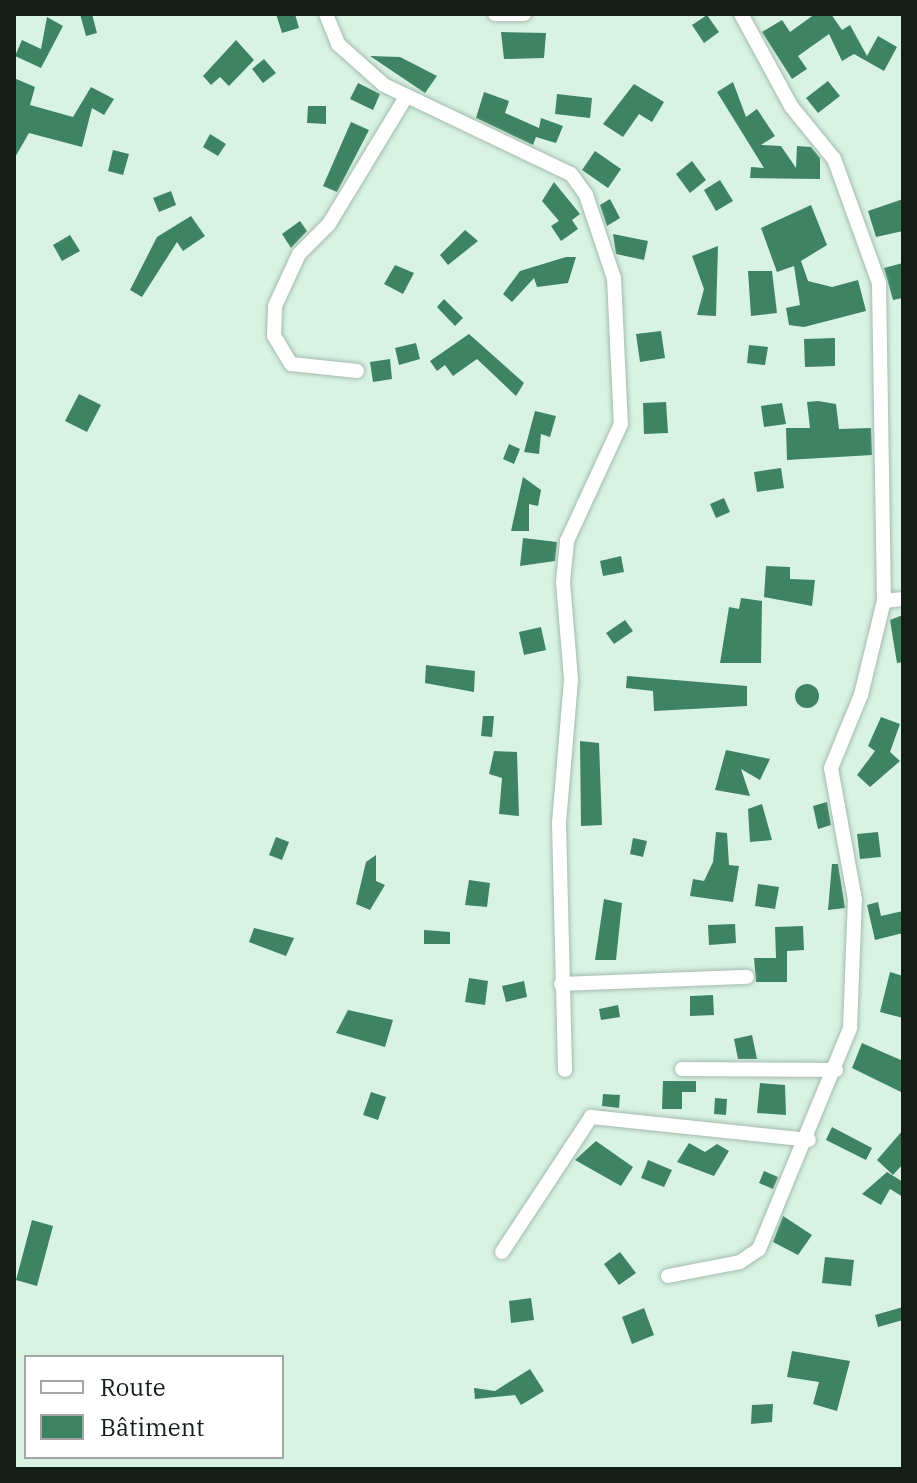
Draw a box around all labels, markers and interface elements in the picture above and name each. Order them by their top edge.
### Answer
legend [24,1355,284,1459]
text: Route [100,1371,166,1403]
text: Bâtiment [100,1411,205,1443]

